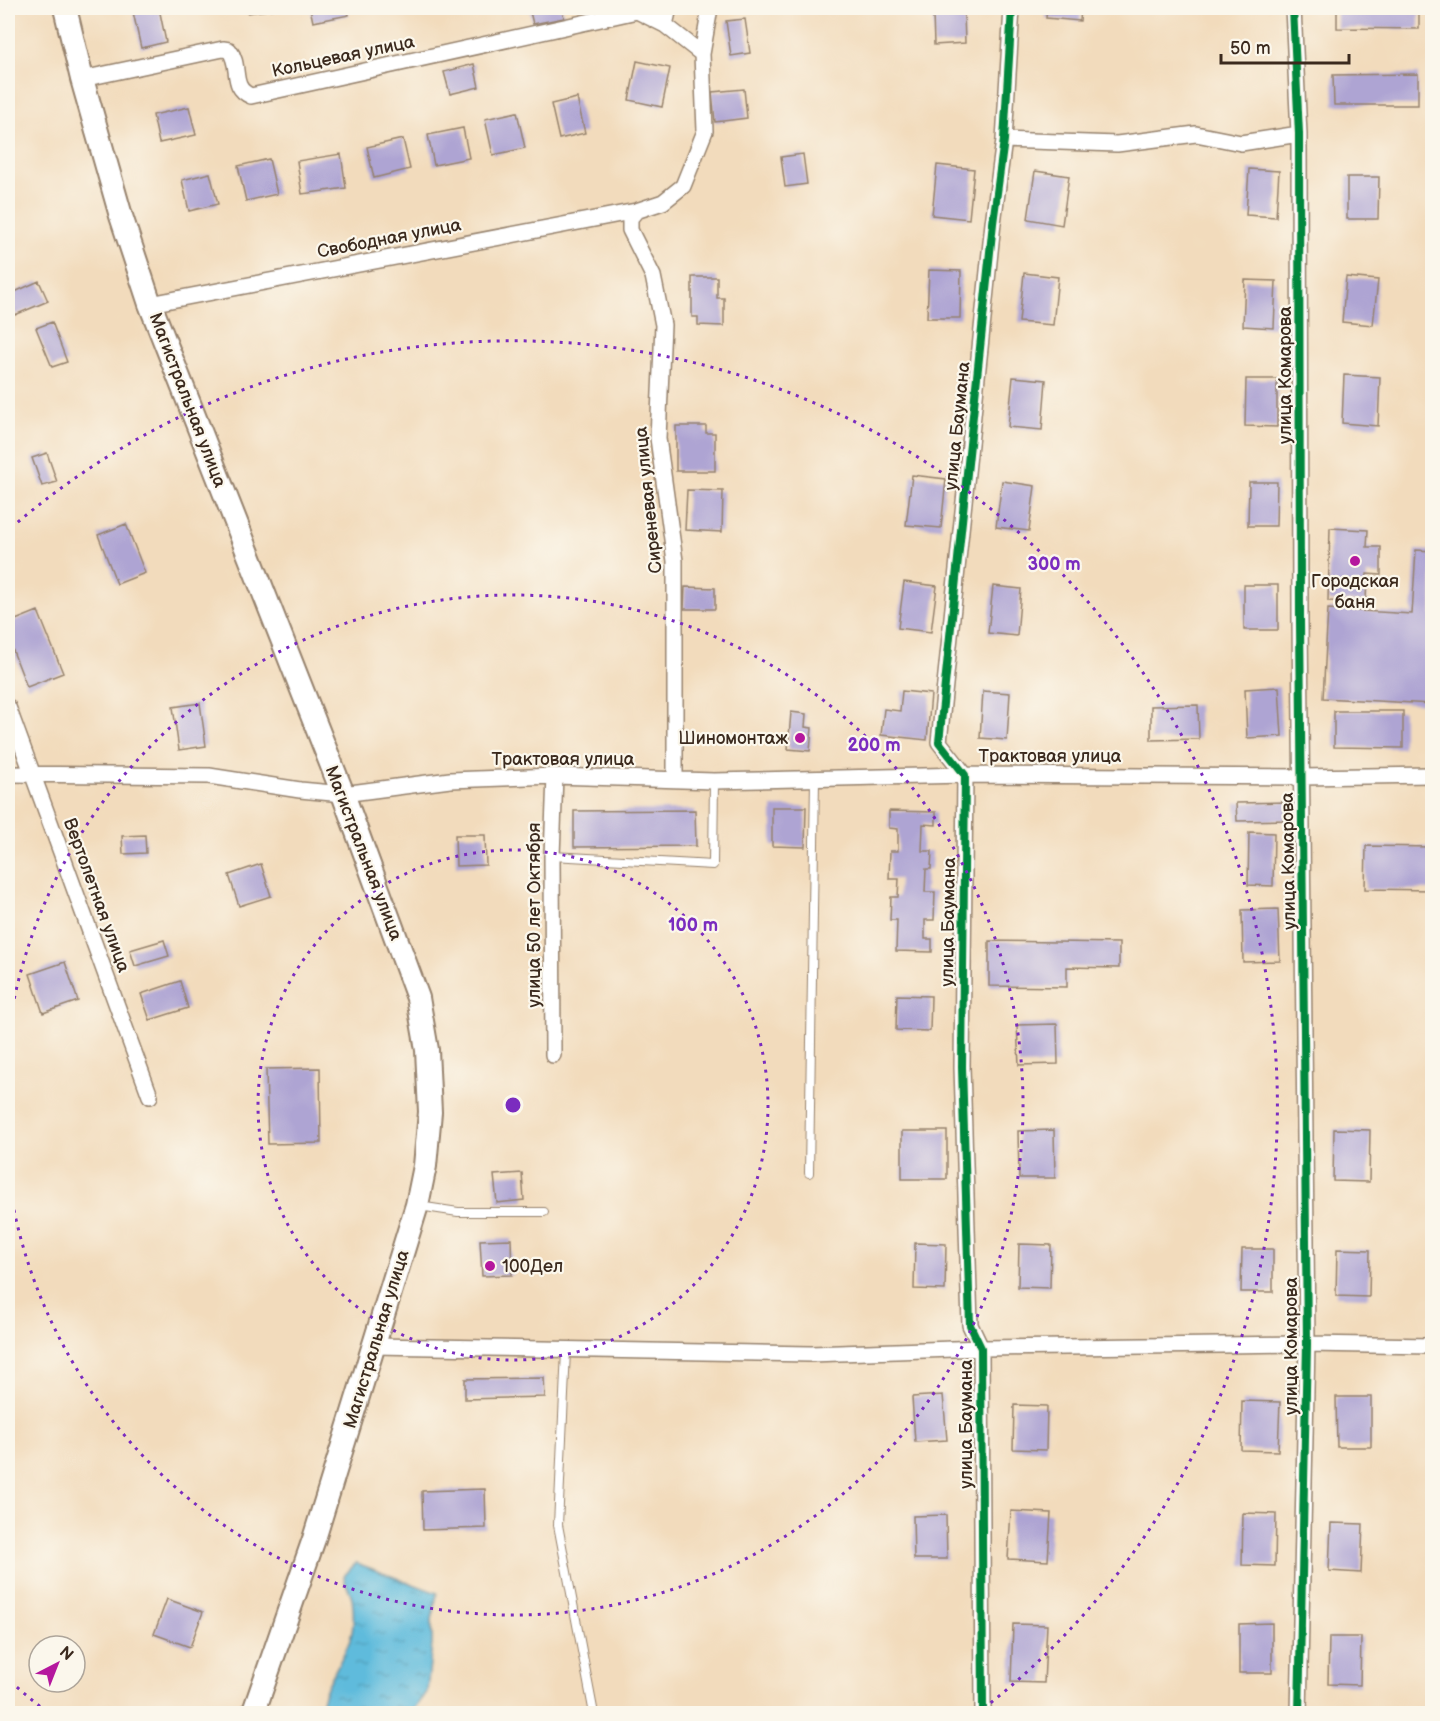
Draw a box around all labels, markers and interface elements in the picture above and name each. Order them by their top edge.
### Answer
scale bar [1221,27,1348,65]
street label: Кольцевая улица [270,31,417,82]
text: 50 m [1230,38,1271,59]
street label: Свободная улица [315,214,463,263]
street label: улица Комарова [1275,306,1296,444]
street label: Магистральная улица [145,310,231,491]
street label: улица Баумана [940,360,975,491]
street label: Сиреневая улица [630,425,667,574]
text: 300 m [1027,554,1081,575]
marker: Городская баня [1348,554,1362,568]
place label: Городская баня [1311,571,1399,613]
place label: Шиномонтаж [678,728,788,749]
marker: Шиномонтаж [793,731,807,745]
text: 200 m [847,735,901,756]
street label: Трактовая улица [979,746,1122,767]
street label: Трактовая улица [492,749,635,770]
street label: Магистральная улица [321,763,407,944]
street label: улица Комарова [1277,792,1300,930]
street label: Вертолетная улица [59,815,134,975]
street label: улица 50 лет Октября [524,823,545,1007]
street label: улица Баумана [937,857,960,987]
text: 100 m [668,915,718,936]
centre of rings [503,1095,523,1115]
street label: Магистральная улица [339,1247,414,1431]
place label: 100Дел [502,1256,563,1277]
marker: 100Дел [483,1259,497,1273]
street label: улица Комарова [1281,1277,1302,1415]
street label: улица Баумана [956,1359,977,1489]
north arrow [27,1634,87,1694]
text: N [55,1643,77,1665]

